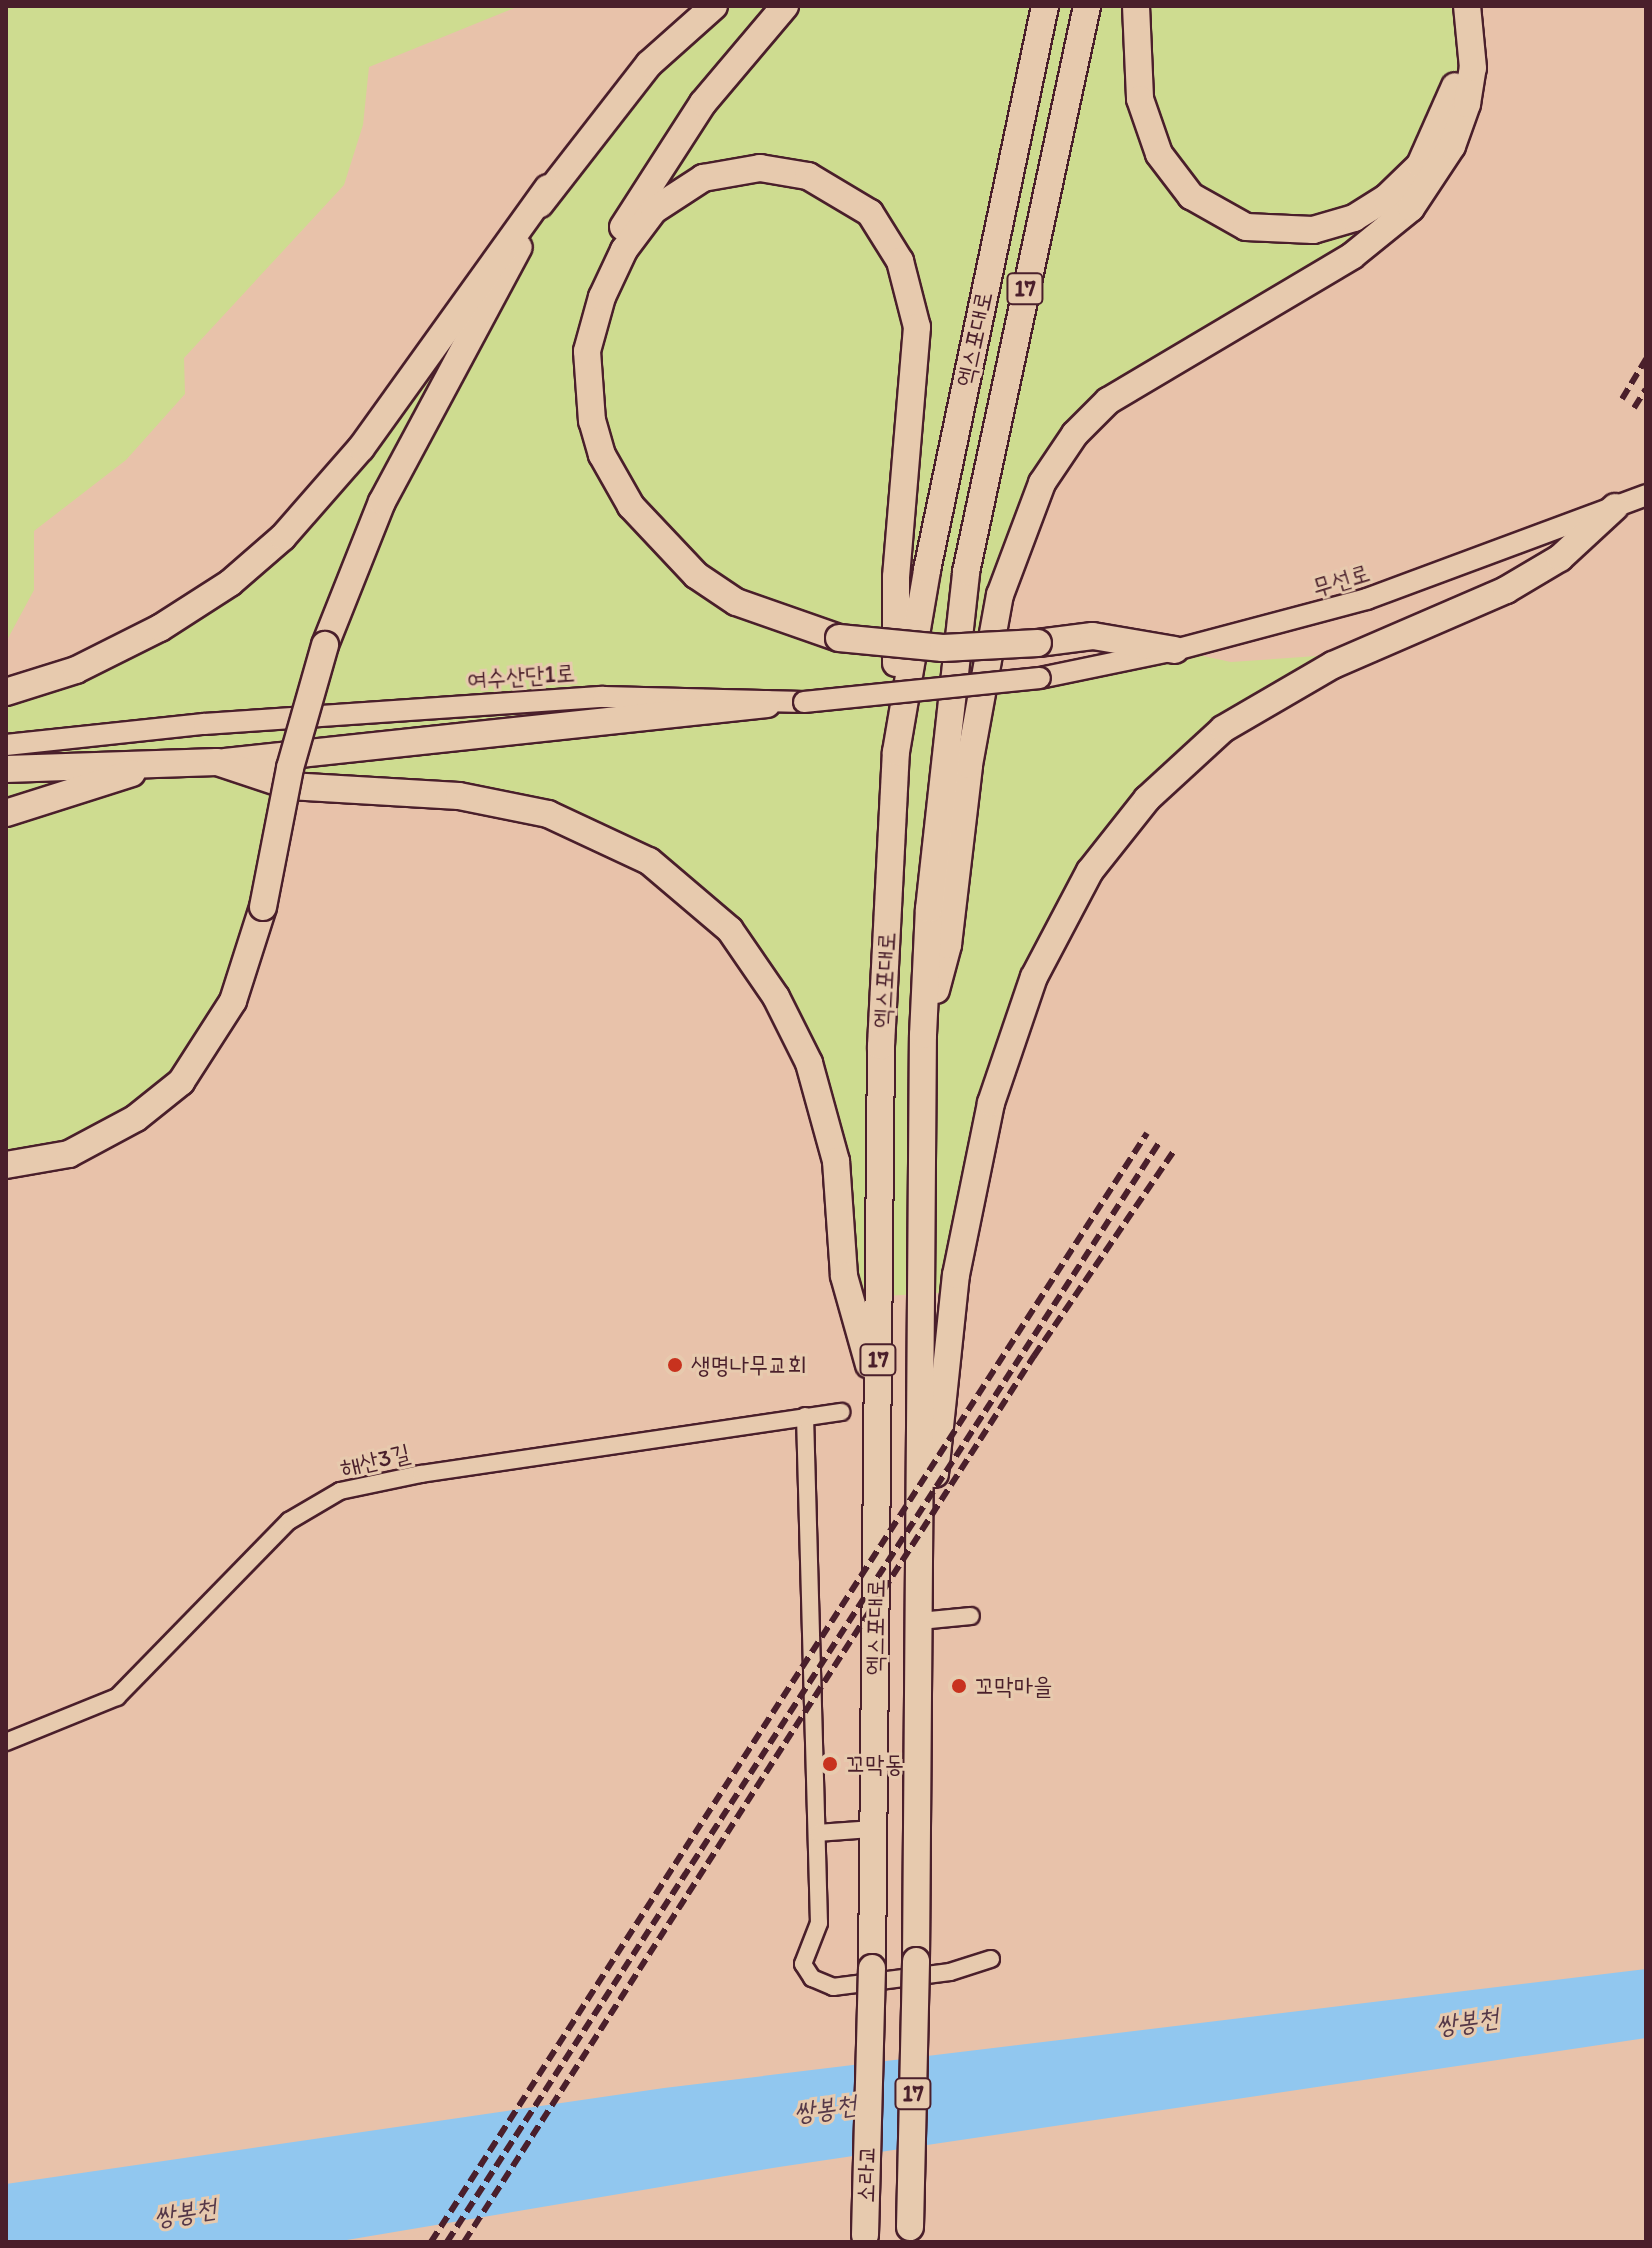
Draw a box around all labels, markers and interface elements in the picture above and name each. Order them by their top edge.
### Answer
road number: 17 [1005,271,1045,307]
street label: 엑스포대로 [950,289,998,389]
street label: 무선로 [1309,558,1373,602]
street label: 여수산단1로 [466,658,576,694]
street label: 엑스포대로 [867,931,901,1029]
road number: 17 [858,1342,898,1378]
place label: 생명나무교회 [691,1351,807,1379]
marker: 생명나무교회 [666,1356,684,1374]
street label: 해산3길 [337,1438,413,1482]
street label: 엑스포대로 [860,1578,890,1676]
place label: 꼬막마을 [975,1672,1052,1700]
marker: 꼬막마을 [950,1677,968,1695]
place label: 꼬막동 [846,1750,904,1778]
marker: 꼬막동 [821,1755,839,1773]
water label: 쌍봉천 [1434,2002,1500,2042]
road number: 17 [893,2076,933,2112]
water label: 쌍봉천 [792,2089,858,2129]
street label: 소라교 [851,2145,881,2203]
water label: 쌍봉천 [152,2193,218,2233]

